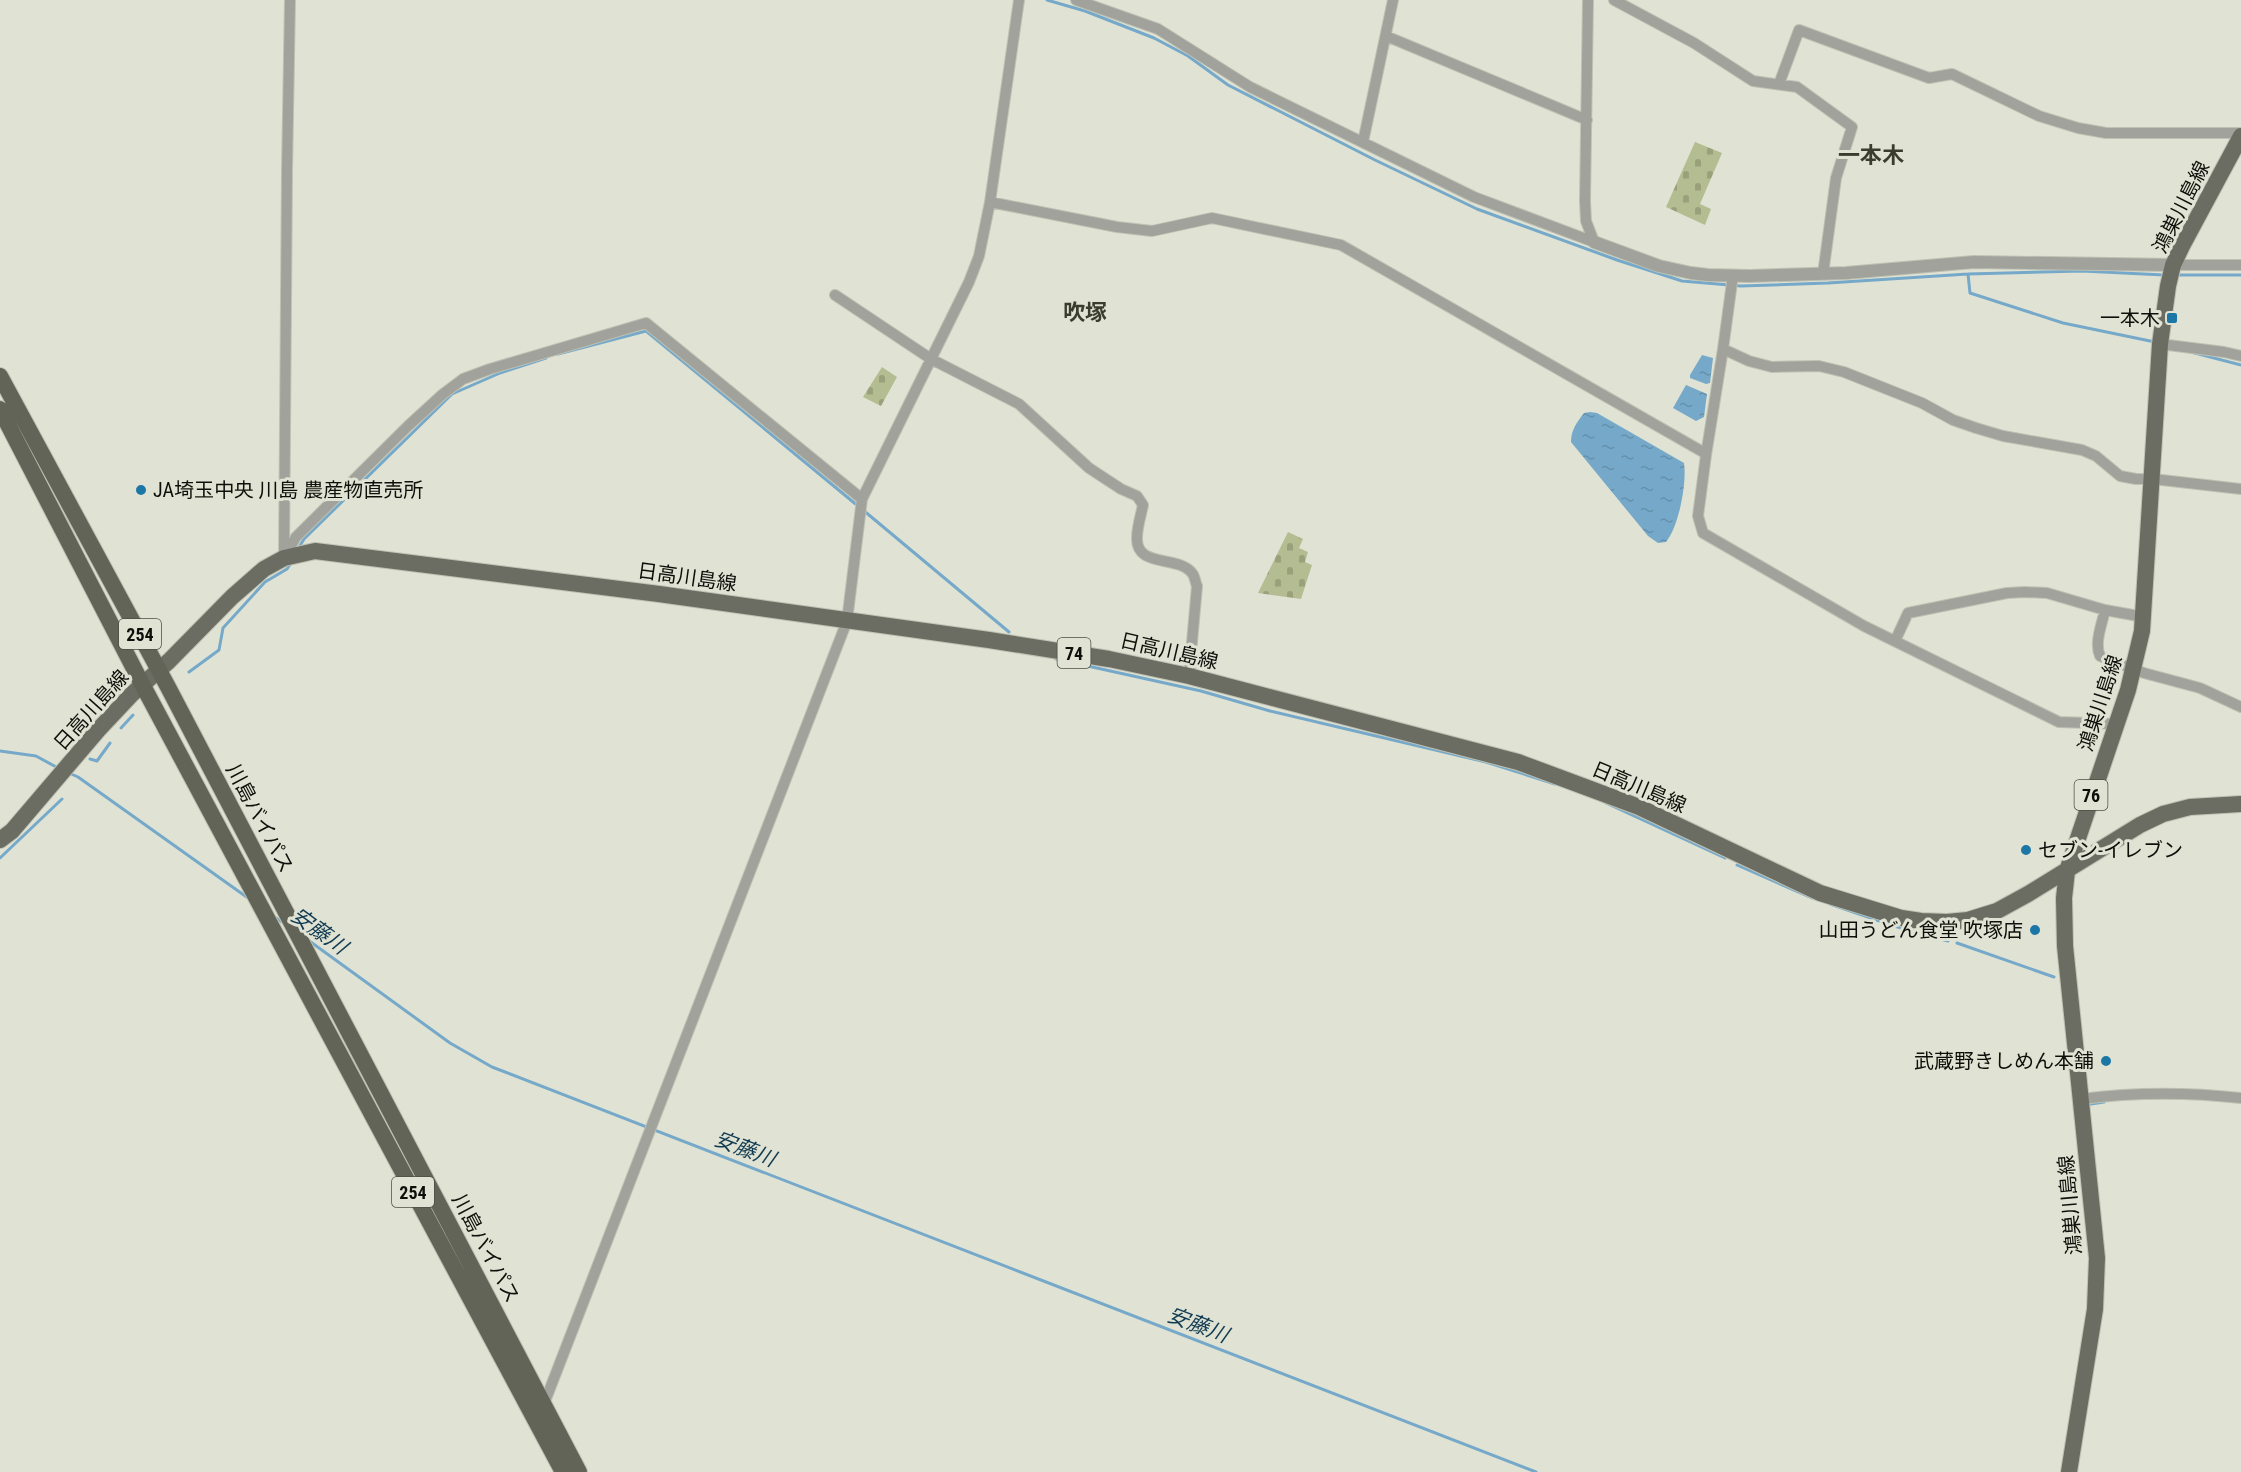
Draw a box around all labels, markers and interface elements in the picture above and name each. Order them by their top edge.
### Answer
district label: 一本木 [1838,143,1904,168]
street label: 鴻巣川島線 [2148,157,2214,257]
district label: 吹塚 [1063,300,1107,325]
place label: 一本木 [2100,306,2160,330]
marker: 一本木 [2165,311,2179,325]
place label: JA埼玉中央 川島 農産物直売所 [153,478,423,502]
marker: JA埼玉中央 川島 農産物直売所 [134,483,148,497]
street label: 日高川島線 [636,558,738,596]
road number: 254 [119,619,161,649]
street label: 日高川島線 [1118,628,1220,674]
road number: 74 [1058,638,1090,668]
street label: 鴻巣川島線 [2073,652,2127,754]
street label: 日高川島線 [49,665,133,755]
street label: 日高川島線 [1588,756,1690,818]
street label: 川島バイパス [221,760,299,876]
road number: 76 [2074,780,2108,810]
place label: セブン-イレブン [2038,838,2183,862]
marker: セブン-イレブン [2019,843,2033,857]
water label: 安藤川 [286,903,353,960]
place label: 山田うどん食堂 吹塚店 [1818,918,2023,942]
marker: 山田うどん食堂 吹塚店 [2028,923,2042,937]
place label: 武蔵野きしめん本舗 [1914,1049,2094,1073]
marker: 武蔵野きしめん本舗 [2099,1054,2113,1068]
water label: 安藤川 [711,1127,781,1172]
street label: 鴻巣川島線 [2054,1154,2086,1256]
road number: 254 [392,1177,434,1207]
street label: 川島バイパス [447,1190,525,1306]
water label: 安藤川 [1164,1303,1234,1348]

